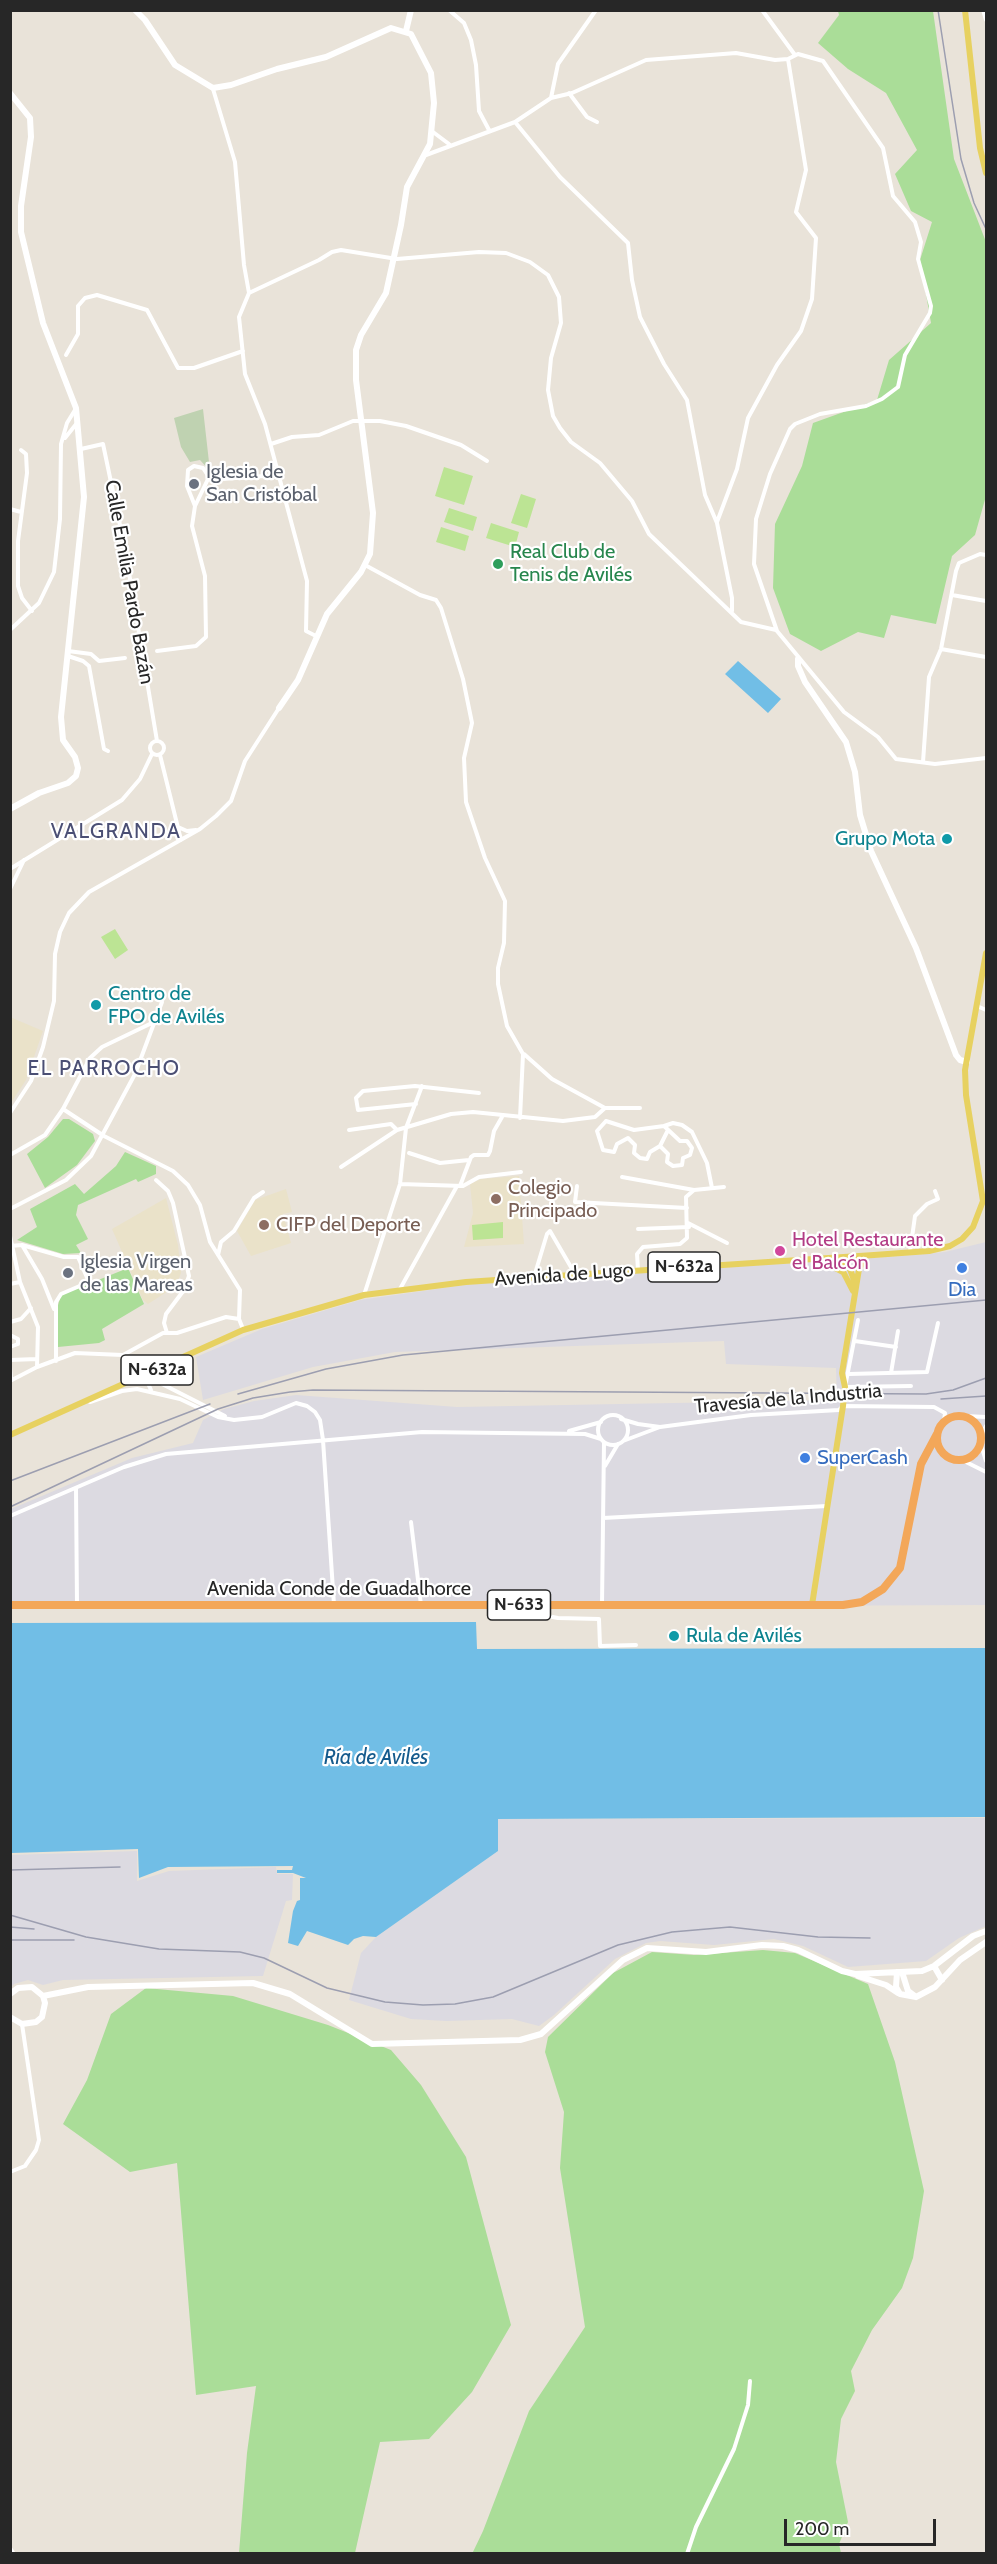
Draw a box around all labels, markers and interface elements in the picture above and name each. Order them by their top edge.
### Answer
place label: Iglesia de San Cristóbal [206,460,317,507]
marker: Iglesia de San Cristóbal [187,477,201,491]
street label: Calle Emilia Pardo Bazán [99,478,159,686]
place label: Real Club de Tenis de Avilés [510,540,632,587]
marker: Real Club de Tenis de Avilés [491,557,505,571]
district label: VALGRANDA [51,819,181,845]
place label: Grupo Mota [835,827,935,851]
marker: Grupo Mota [940,832,954,846]
place label: Centro de FPO de Avilés [108,982,224,1029]
marker: Centro de FPO de Avilés [89,998,103,1012]
district label: EL PARROCHO [28,1056,180,1082]
place label: Colegio Principado [508,1176,597,1223]
marker: Colegio Principado [489,1192,503,1206]
place label: CIFP del Deporte [276,1213,420,1237]
marker: CIFP del Deporte [257,1218,271,1232]
place label: Hotel Restaurante el Balcón [792,1228,944,1275]
marker: Hotel Restaurante el Balcón [773,1244,787,1258]
place label: Iglesia Virgen de las Mareas [80,1250,193,1297]
road number: N-632a [648,1252,720,1282]
street label: Avenida de Lugo [494,1258,634,1292]
marker: Dia [955,1261,969,1275]
marker: Iglesia Virgen de las Mareas [61,1266,75,1280]
place label: Dia [948,1278,976,1302]
road number: N-632a [121,1355,193,1385]
street label: Travesía de la Industria [693,1379,883,1419]
place label: SuperCash [817,1446,908,1470]
marker: SuperCash [798,1451,812,1465]
street label: Avenida Conde de Guadalhorce [207,1577,471,1601]
road number: N-633 [488,1590,550,1620]
place label: Rula de Avilés [686,1624,802,1648]
marker: Rula de Avilés [667,1629,681,1643]
water label: Ría de Avilés [324,1745,428,1771]
scale bar [787,2507,938,2545]
text: 200 m [795,2518,849,2540]

